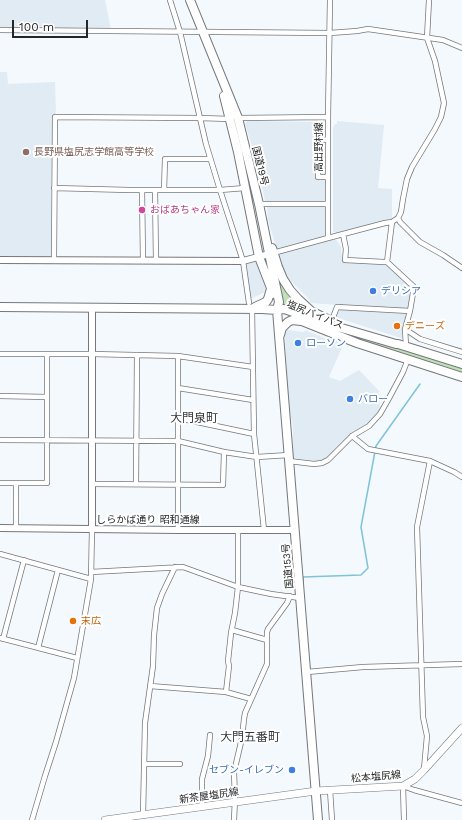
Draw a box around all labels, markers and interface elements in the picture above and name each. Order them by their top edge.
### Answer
scale bar [14,12,90,38]
text: 100 m [19,20,54,34]
street label: 高出野村線 [313,122,325,172]
street label: 国道19号 [249,145,271,187]
place label: 長野県塩尻志学館高等学校 [34,146,154,158]
marker: 長野県塩尻志学館高等学校 [21,147,31,157]
place label: おばあちゃん家 [150,204,220,216]
marker: おばあちゃん家 [137,205,147,215]
place label: デリシア [381,285,421,297]
marker: デリシア [368,286,378,296]
street label: 塩尻バイパス [285,298,345,332]
place label: デニーズ [405,320,445,332]
marker: デニーズ [392,321,402,331]
place label: ローソン [306,337,346,349]
marker: ローソン [293,338,303,348]
place label: バロー [358,393,388,405]
marker: バロー [345,394,355,404]
district label: 大門泉町 [170,411,218,425]
street label: しらかば通り 昭和通線 [96,514,200,526]
street label: 国道153号 [280,543,296,589]
place label: 末広 [81,615,101,627]
marker: 末広 [68,616,78,626]
district label: 大門五番町 [220,730,280,744]
place label: セブン-イレブン [209,764,284,776]
marker: セブン-イレブン [287,765,297,775]
street label: 松本塩尻線 [351,769,401,785]
street label: 新茶屋塩尻線 [178,786,240,806]

